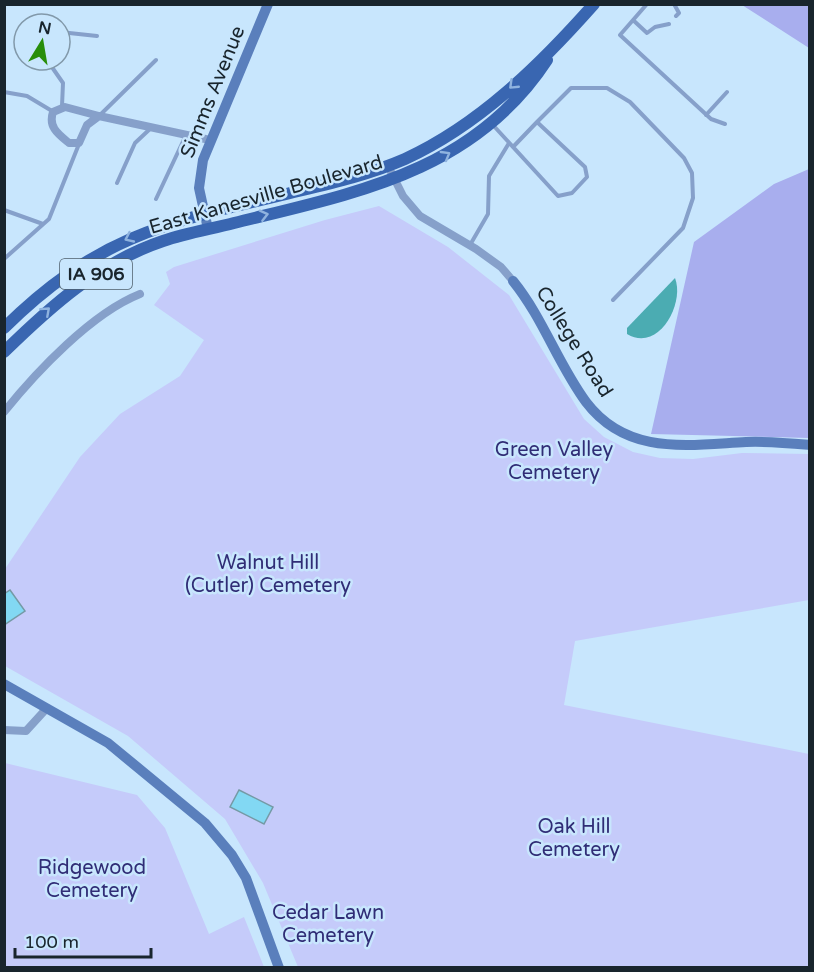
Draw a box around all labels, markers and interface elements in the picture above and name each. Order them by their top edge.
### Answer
north arrow [12,12,72,72]
text: N [36,17,53,39]
street label: Simms Avenue [176,22,250,162]
one-way arrow [509,78,520,89]
street label: East Kanesville Boulevard [146,150,386,240]
one-way arrow [440,151,450,162]
one-way arrow [259,210,269,223]
one-way arrow [125,231,136,243]
road number: IA 906 [60,259,132,289]
street label: College Road [530,282,618,402]
one-way arrow [40,307,50,318]
park label: Green Valley Cemetery [495,438,613,485]
park label: Walnut Hill (Cutler) Cemetery [185,551,351,598]
park label: Oak Hill Cemetery [528,815,620,862]
park label: Ridgewood Cemetery [38,856,146,903]
park label: Cedar Lawn Cemetery [272,901,384,948]
scale bar [15,921,152,959]
text: 100 m [24,931,79,953]

